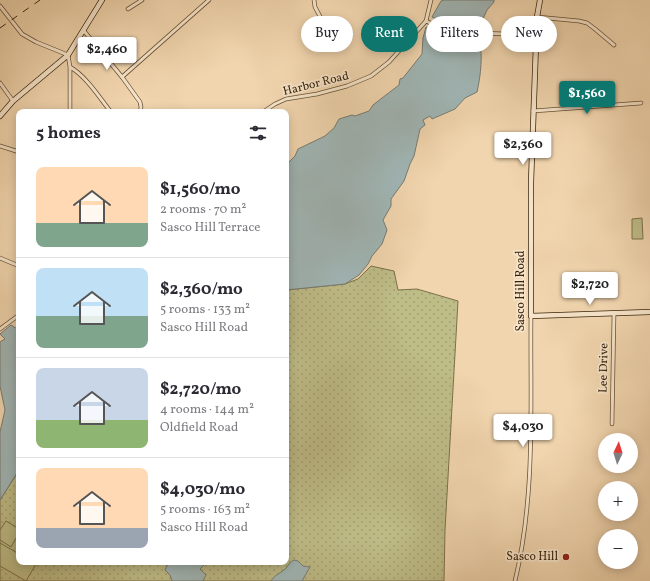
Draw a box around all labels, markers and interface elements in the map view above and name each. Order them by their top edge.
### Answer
chip: Buy [301,16,353,52]
chip: Rent [361,16,418,52]
chip: Filters [426,16,493,52]
chip: New [501,16,557,52]
pin: $2,460 [74,37,140,71]
text: $2,460 [87,41,127,59]
street label: Harbor Road [281,68,351,100]
pin: $1,560 [554,81,620,115]
text: $1,560 [568,85,606,103]
text: 5 homes [36,122,101,145]
icon: filters [247,122,269,144]
pin: $2,360 [490,132,556,166]
text: $2,360 [503,136,543,154]
text: $1,560/mo [160,178,240,201]
icon: home [68,183,116,231]
text: 2 rooms · 70 m² [160,201,246,219]
text: Sasco Hill Terrace [160,219,260,237]
street label: Sasco Hill Road [513,250,529,332]
pin: $2,720 [557,272,623,306]
text: $2,720 [571,276,609,294]
text: $2,360/mo [160,278,243,301]
icon: home [68,284,116,332]
text: 5 rooms · 133 m² [160,301,250,319]
text: Sasco Hill Road [160,319,248,337]
street label: Lee Drive [596,343,612,393]
text: $2,720/mo [160,378,241,401]
icon: home [68,384,116,432]
text: 4 rooms · 144 m² [160,401,254,419]
pin: $4,030 [490,414,556,448]
text: $4,030 [502,418,544,436]
text: Oldfield Road [160,419,238,437]
north arrow [598,433,638,473]
map controls [598,433,638,569]
text: $4,030/mo [160,478,245,501]
button: + [598,481,638,521]
icon: home [68,484,116,532]
text: 5 rooms · 163 m² [160,501,250,519]
text: Sasco Hill Road [160,519,248,537]
button: − [598,529,638,569]
place label: Sasco Hill [506,549,558,565]
marker: Sasco Hill [561,552,571,562]

